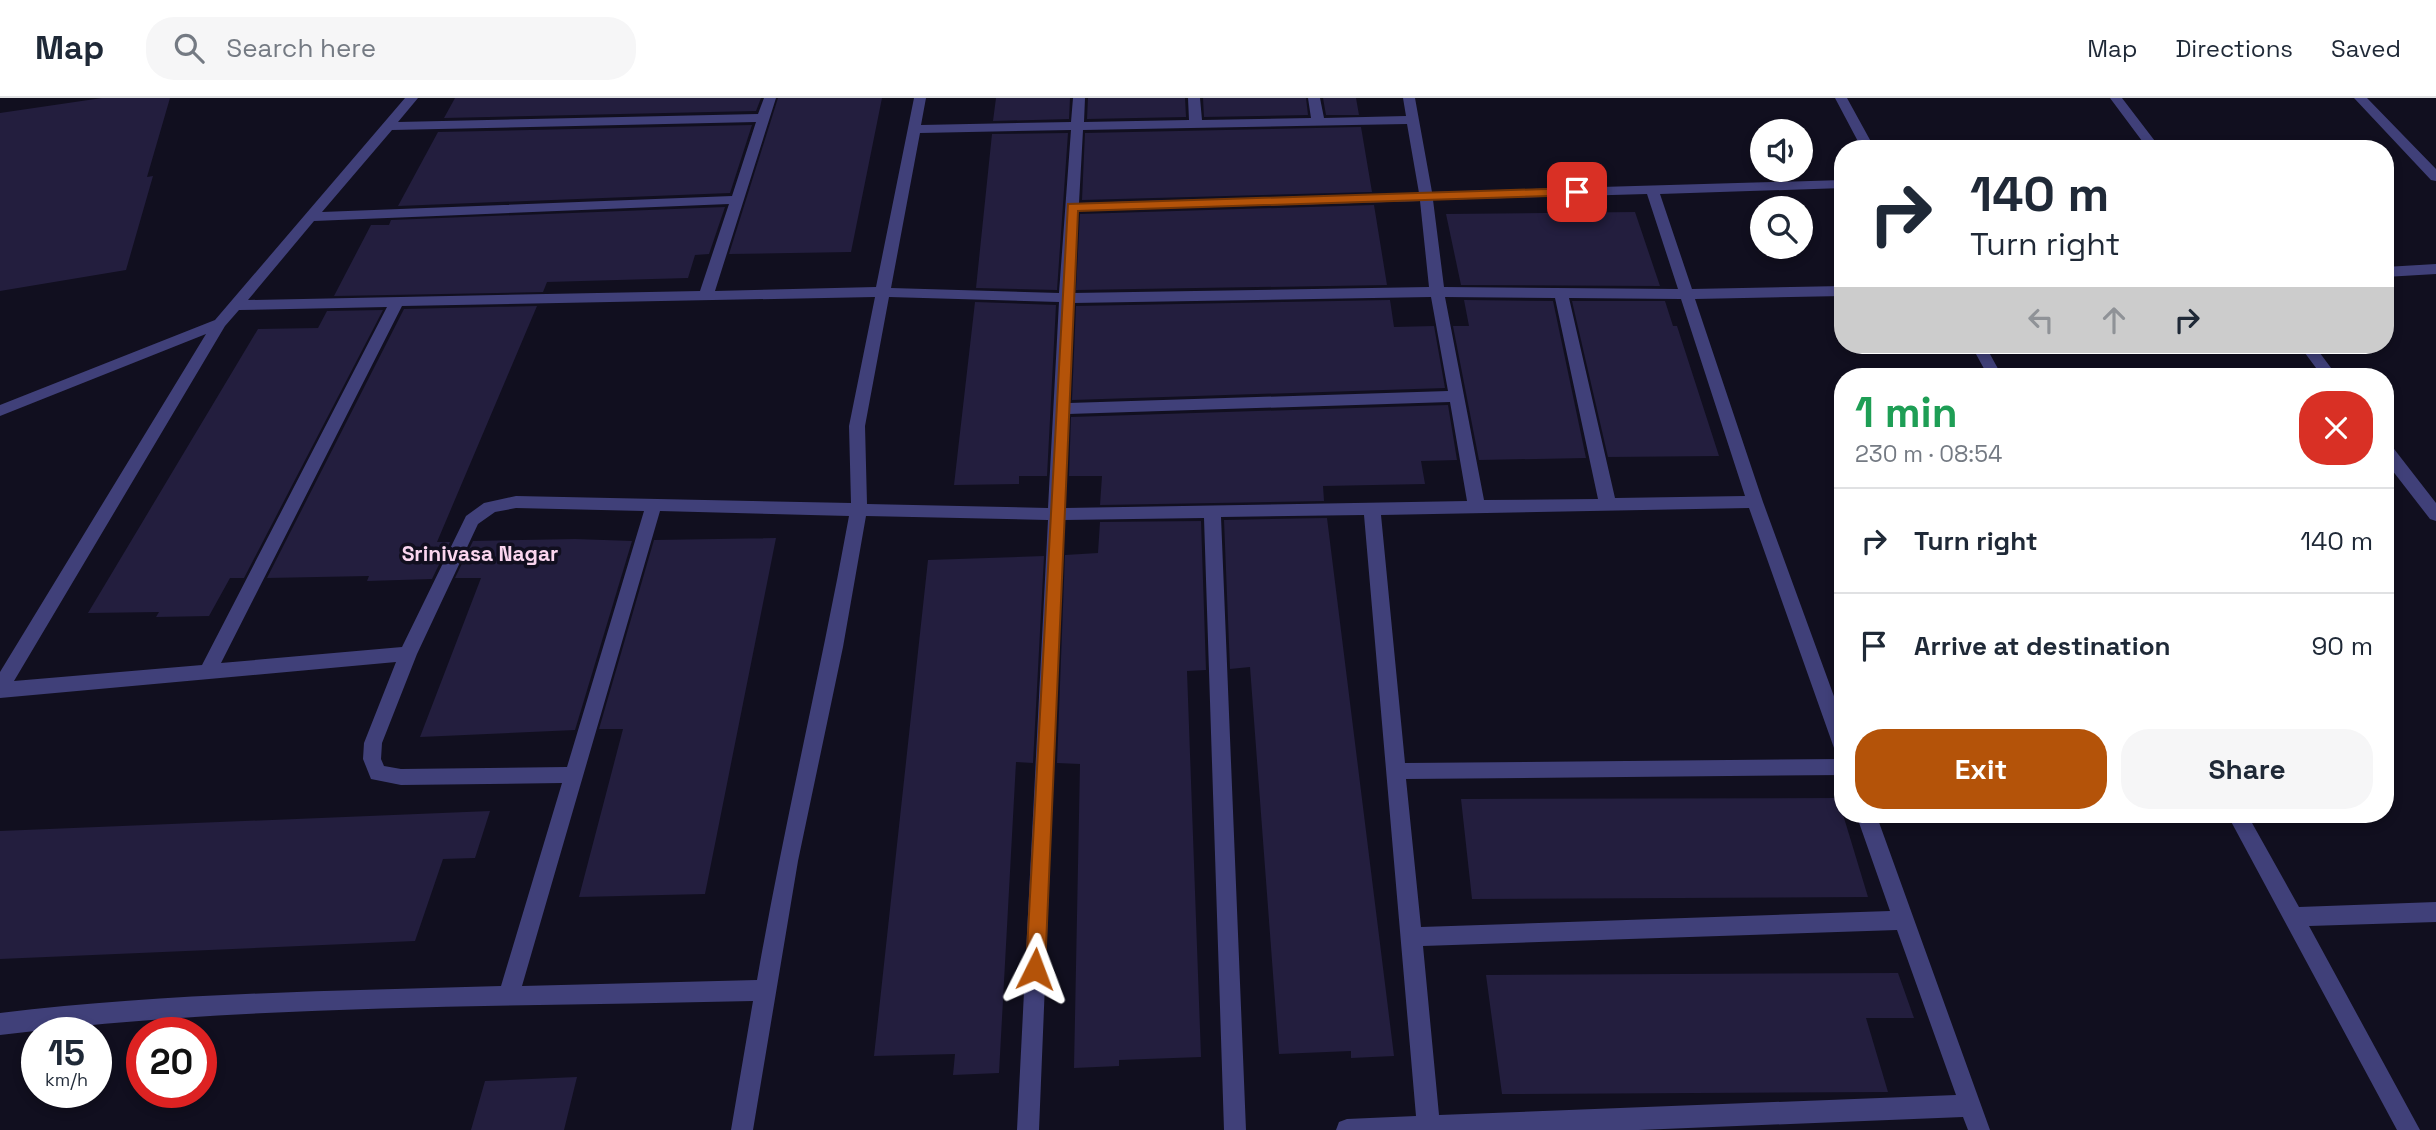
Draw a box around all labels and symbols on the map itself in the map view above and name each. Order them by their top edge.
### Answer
pin [1547,162,1607,222]
district label: Srinivasa Nagar [402,540,558,567]
position arrow [998,932,1072,1006]
speed limit sign: 20 [126,1017,217,1108]

